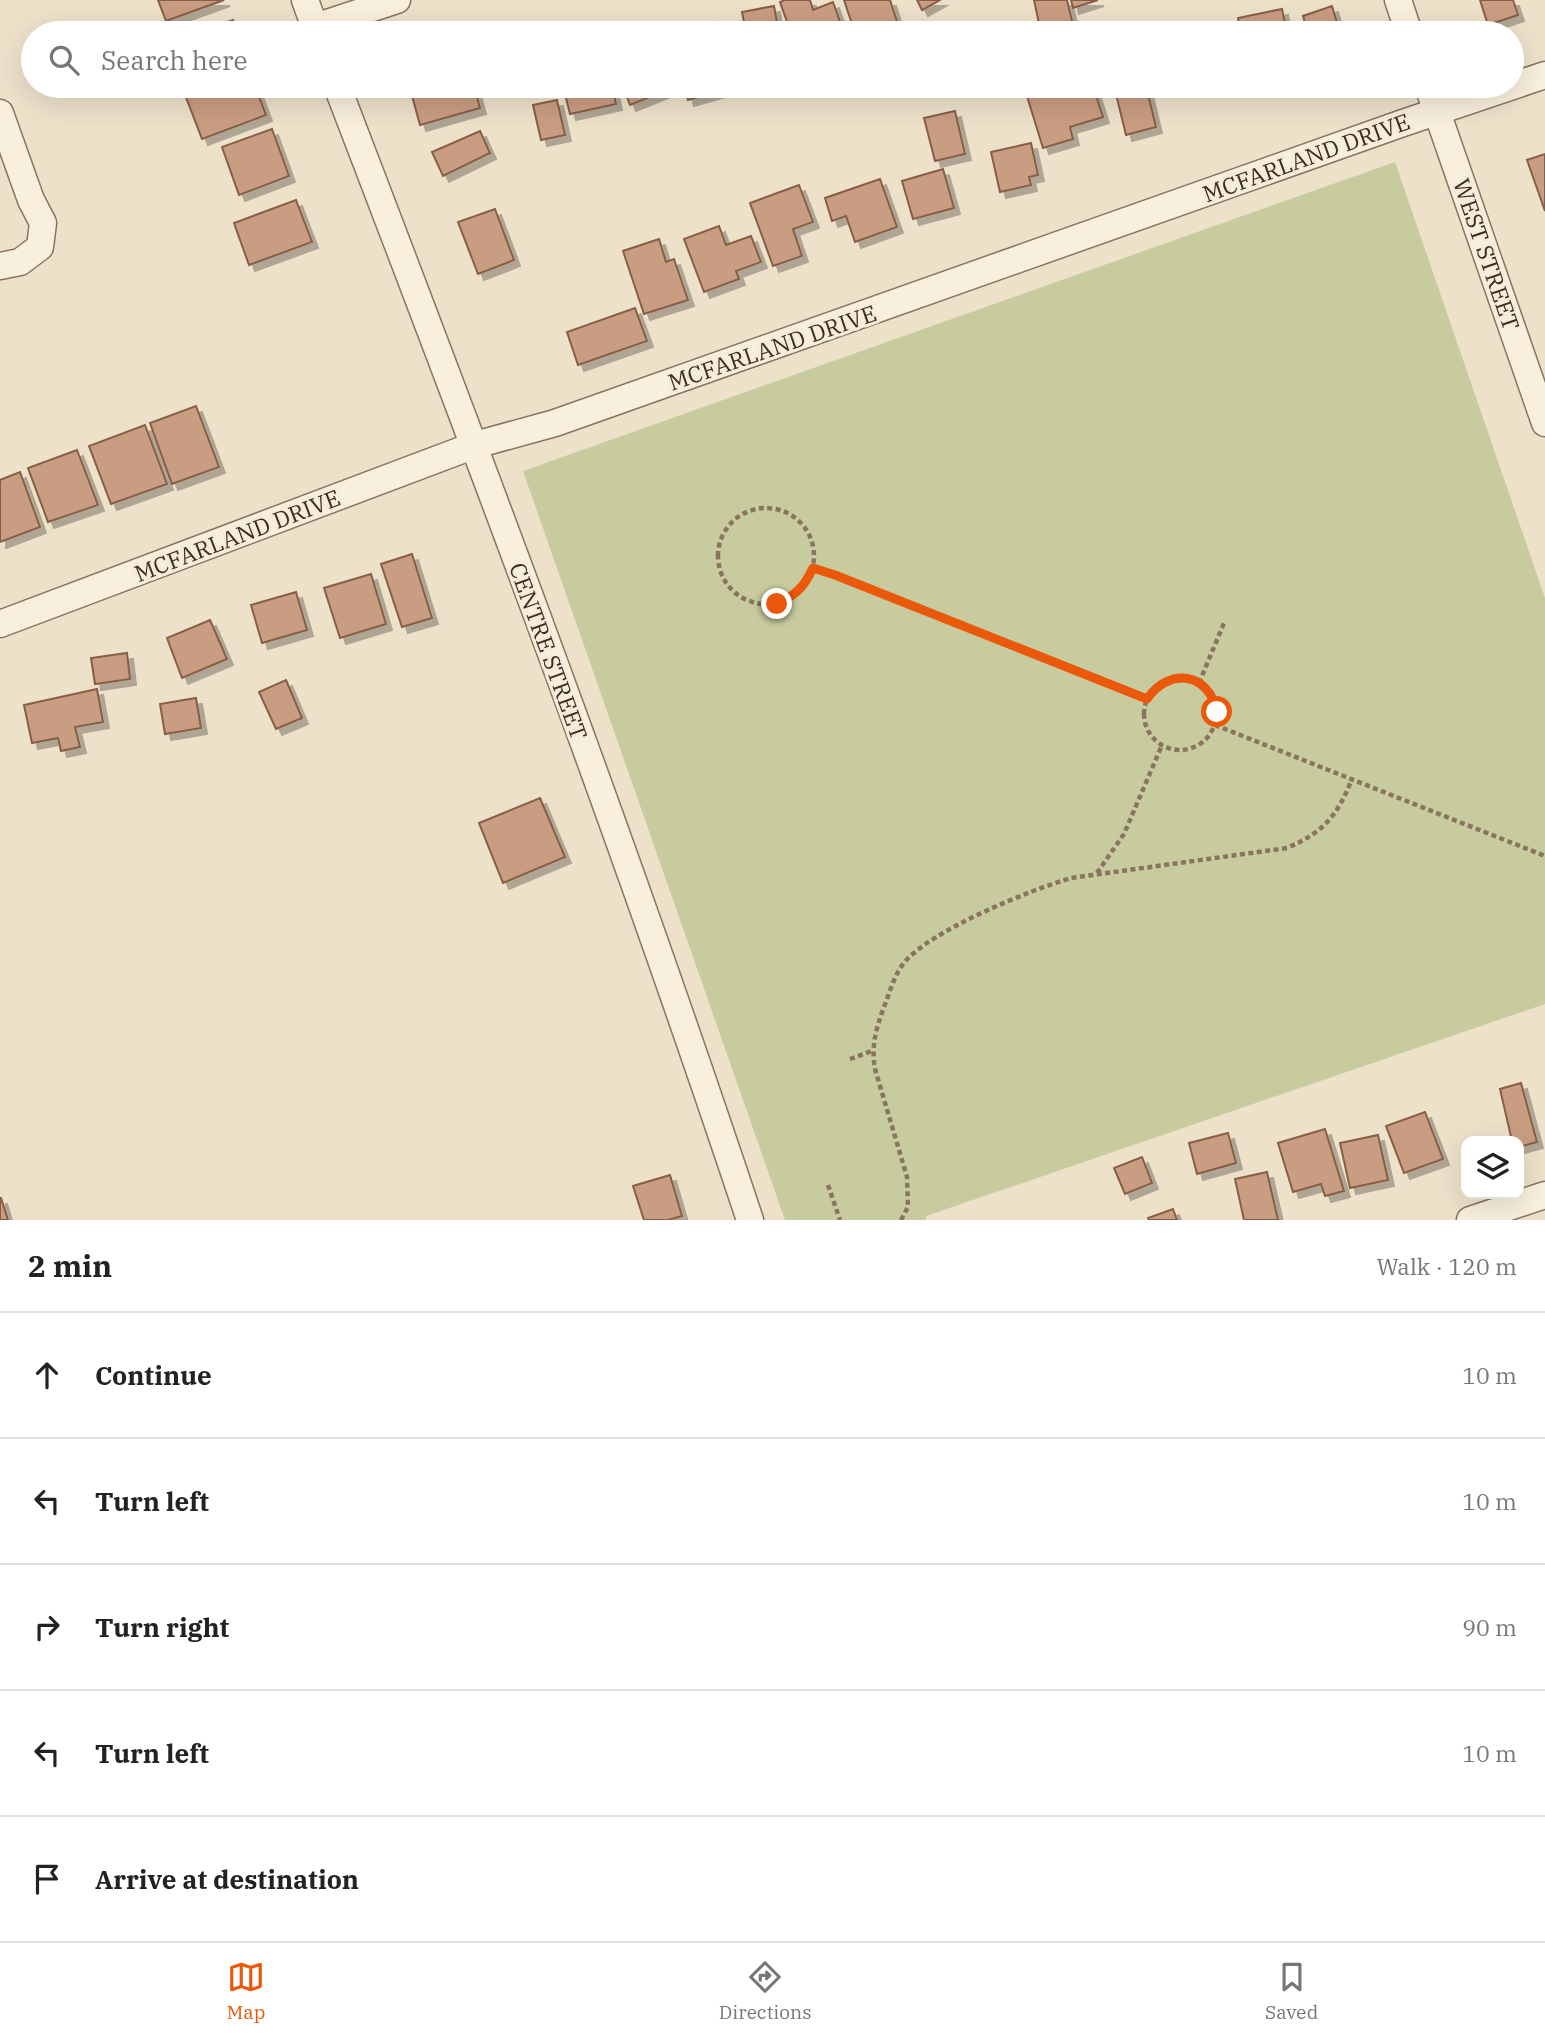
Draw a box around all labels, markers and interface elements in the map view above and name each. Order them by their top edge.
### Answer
search box [21,21,1524,98]
icon: search [45,41,83,79]
text: Search here [101,43,247,77]
street label: MCFARLAND DRIVE [1198,106,1414,208]
street label: WEST STREET [1447,174,1527,334]
street label: MCFARLAND DRIVE [664,297,880,397]
street label: MCFARLAND DRIVE [130,482,344,588]
street label: CENTRE STREET [503,558,595,744]
route end [761,588,792,619]
route start [1201,696,1232,727]
map controls [1461,1136,1524,1199]
button: layers [1461,1136,1524,1199]
text: 2 min [28,1246,112,1285]
text: Walk · 120 m [1376,1251,1517,1281]
icon: ahead [28,1356,66,1394]
text: Continue [95,1358,212,1392]
text: 10 m [1462,1360,1517,1390]
icon: left [28,1482,66,1520]
text: Turn left [95,1484,209,1518]
text: 10 m [1462,1486,1517,1516]
icon: right [28,1608,66,1646]
text: Turn right [95,1610,229,1644]
text: 90 m [1462,1612,1517,1642]
icon: left [28,1734,66,1772]
text: Turn left [95,1736,209,1770]
text: 10 m [1462,1738,1517,1768]
icon: arrive [28,1860,66,1898]
text: Arrive at destination [95,1862,359,1896]
tab: Map [227,1958,265,2024]
tab: Directions [719,1958,812,2024]
tab: Saved [1265,1958,1318,2024]

